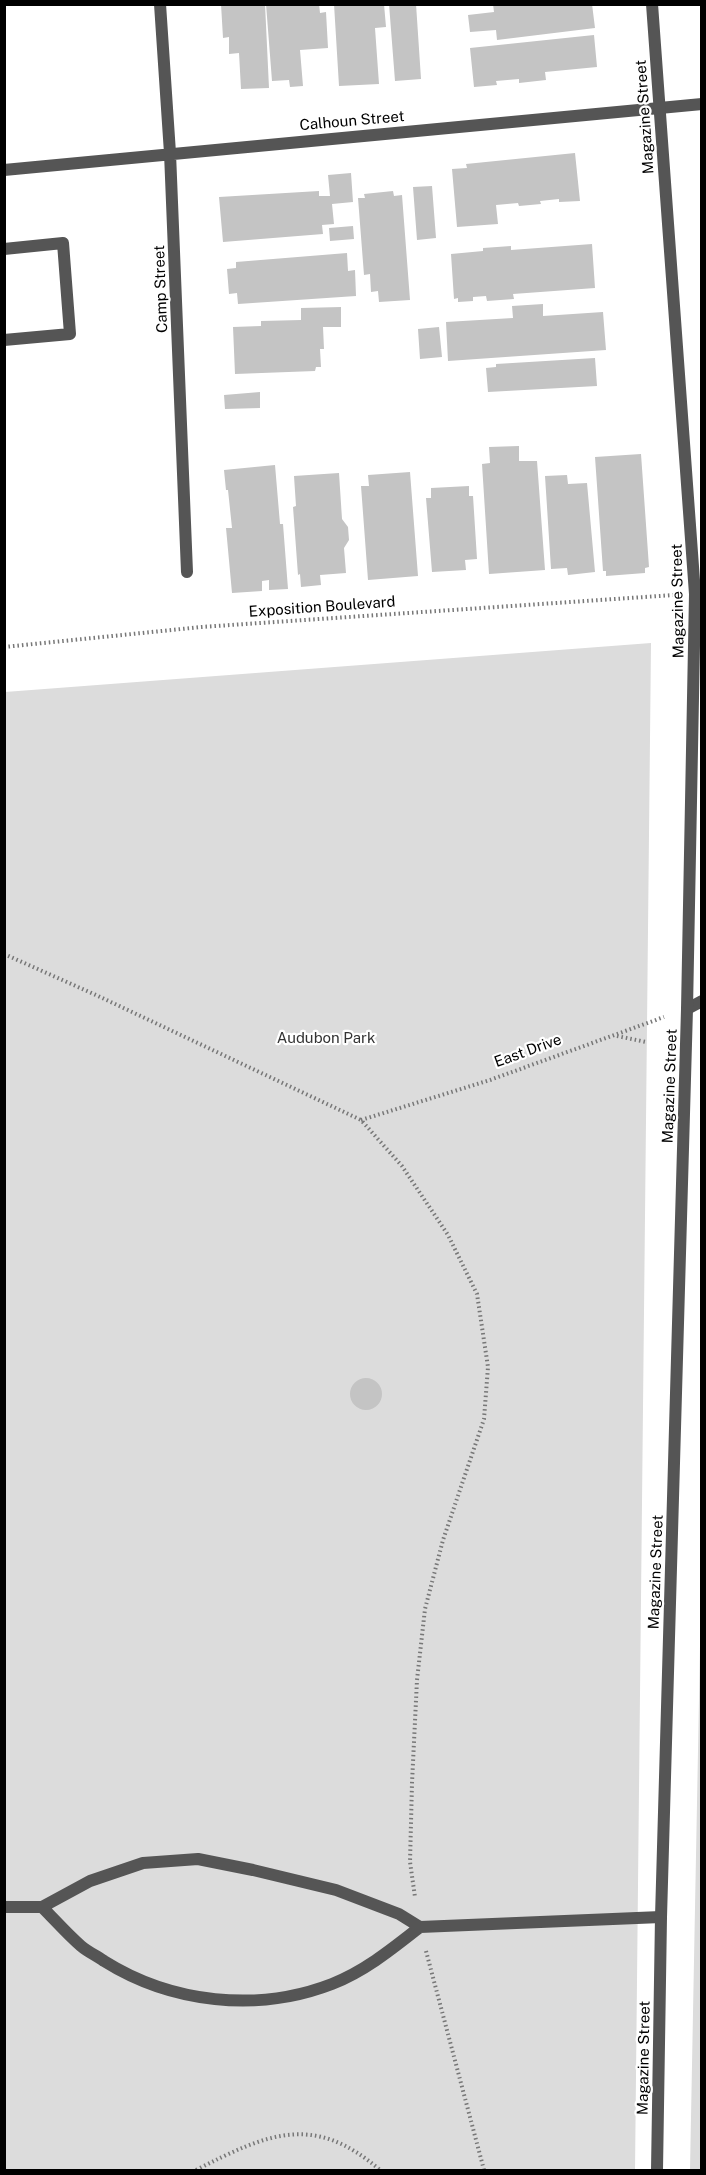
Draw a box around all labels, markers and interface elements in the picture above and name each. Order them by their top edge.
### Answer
street label: Magazine Street [632,59,658,175]
street label: Calhoun Street [299,107,405,135]
street label: Camp Street [150,245,172,333]
street label: Magazine Street [668,544,688,658]
street label: Exposition Boulevard [248,593,396,621]
street label: Magazine Street [659,1028,681,1144]
park label: Audubon Park [277,1029,375,1047]
street label: East Drive [492,1031,564,1071]
street label: Magazine Street [645,1514,667,1630]
street label: Magazine Street [634,2001,654,2115]

